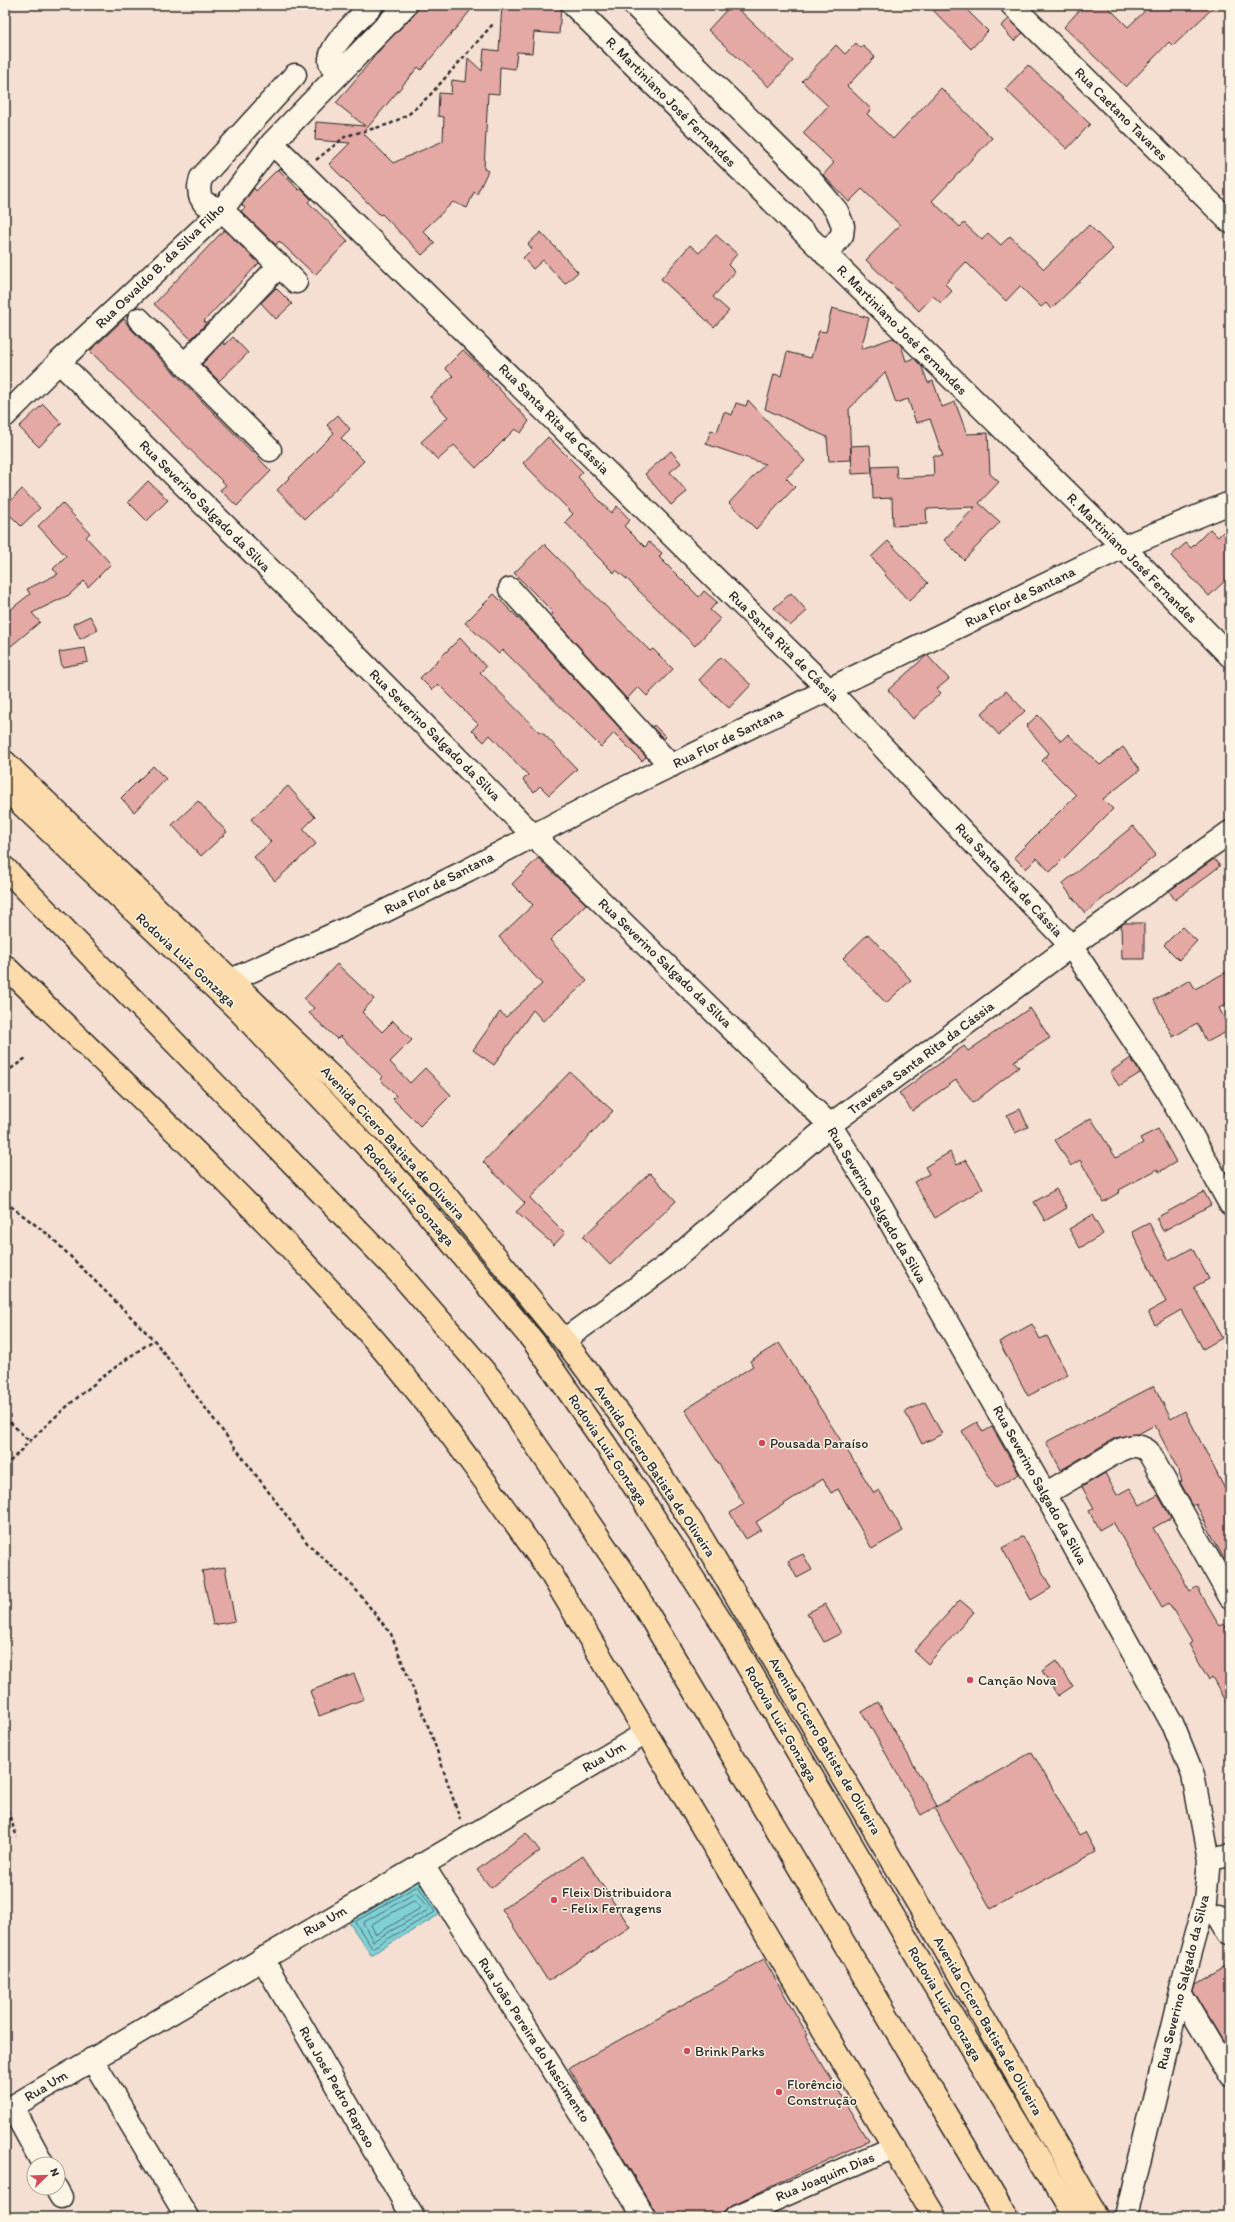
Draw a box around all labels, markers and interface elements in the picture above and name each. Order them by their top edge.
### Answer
street label: R. Martiniano José Fernandes [602,33,740,171]
street label: Rua Caetano Tavares [1071,64,1171,164]
street label: Rua Osvaldo B. da Silva Filho [92,200,228,332]
street label: R. Martiniano José Fernandes [833,261,971,399]
street label: Rua Santa Rita de Cássia [495,360,614,479]
street label: Rua Severino Salgado da Silva [136,437,275,576]
street label: R. Martiniano José Fernandes [1063,489,1201,627]
street label: Rua Flor de Santana [962,563,1079,631]
street label: Rua Santa Rita de Cássia [725,587,844,706]
street label: Rua Severino Salgado da Silva [366,666,505,805]
street label: Rua Flor de Santana [670,704,787,772]
street label: Rua Santa Rita de Cássia [952,819,1067,941]
street label: Rua Flor de Santana [381,848,497,918]
street label: Rua Severino Salgado da Silva [595,895,736,1032]
street label: Rodovia Luiz Gonzaga [132,909,240,1011]
street label: Travessa Santa Rita da Cássia [844,997,998,1119]
street label: Avenida Cicero Batista de Oliveira [317,1063,469,1223]
street label: Rua Severino Salgado da Silva [824,1124,931,1287]
street label: Rodovia Luiz Gonzaga [360,1140,459,1251]
street label: Avenida Cicero Batista de Oliveira [591,1382,719,1560]
street label: Rodovia Luiz Gonzaga [564,1391,652,1510]
street label: Rua Severino Salgado da Silva [989,1402,1091,1568]
place label: Pousada Paraíso [770,1435,869,1452]
marker: Pousada Paraíso [757,1438,767,1448]
street label: Avenida Cicero Batista de Oliveira [765,1654,885,1838]
street label: Rodovia Luiz Gonzaga [741,1663,821,1786]
place label: Canção Nova [978,1672,1057,1689]
marker: Canção Nova [965,1675,975,1685]
street label: Rua Um [579,1738,629,1776]
place label: Fleix Distribuidora - Felix Ferragens [562,1884,672,1917]
street label: Rua Severino Salgado da Silva [1153,1892,1213,2071]
marker: Fleix Distribuidora - Felix Ferragens [549,1895,559,1905]
street label: Rua Um [300,1902,350,1940]
street label: Avenida Cicero Batista de Oliveira [930,1933,1046,2119]
street label: Rodovia Luiz Gonzaga [904,1944,986,2065]
street label: Rua João Pereira do Nascimento [474,1954,594,2126]
street label: Rua José Pedro Raposo [295,2023,379,2151]
place label: Brink Parks [695,2043,765,2060]
marker: Brink Parks [682,2046,692,2056]
street label: Rua Um [21,2066,71,2105]
place label: Florêncio Construção [787,2076,857,2109]
marker: Florêncio Construção [774,2087,784,2097]
street label: Rua Joaquim Dias [773,2148,877,2206]
north arrow [26,2156,66,2196]
text: N [47,2166,62,2178]

